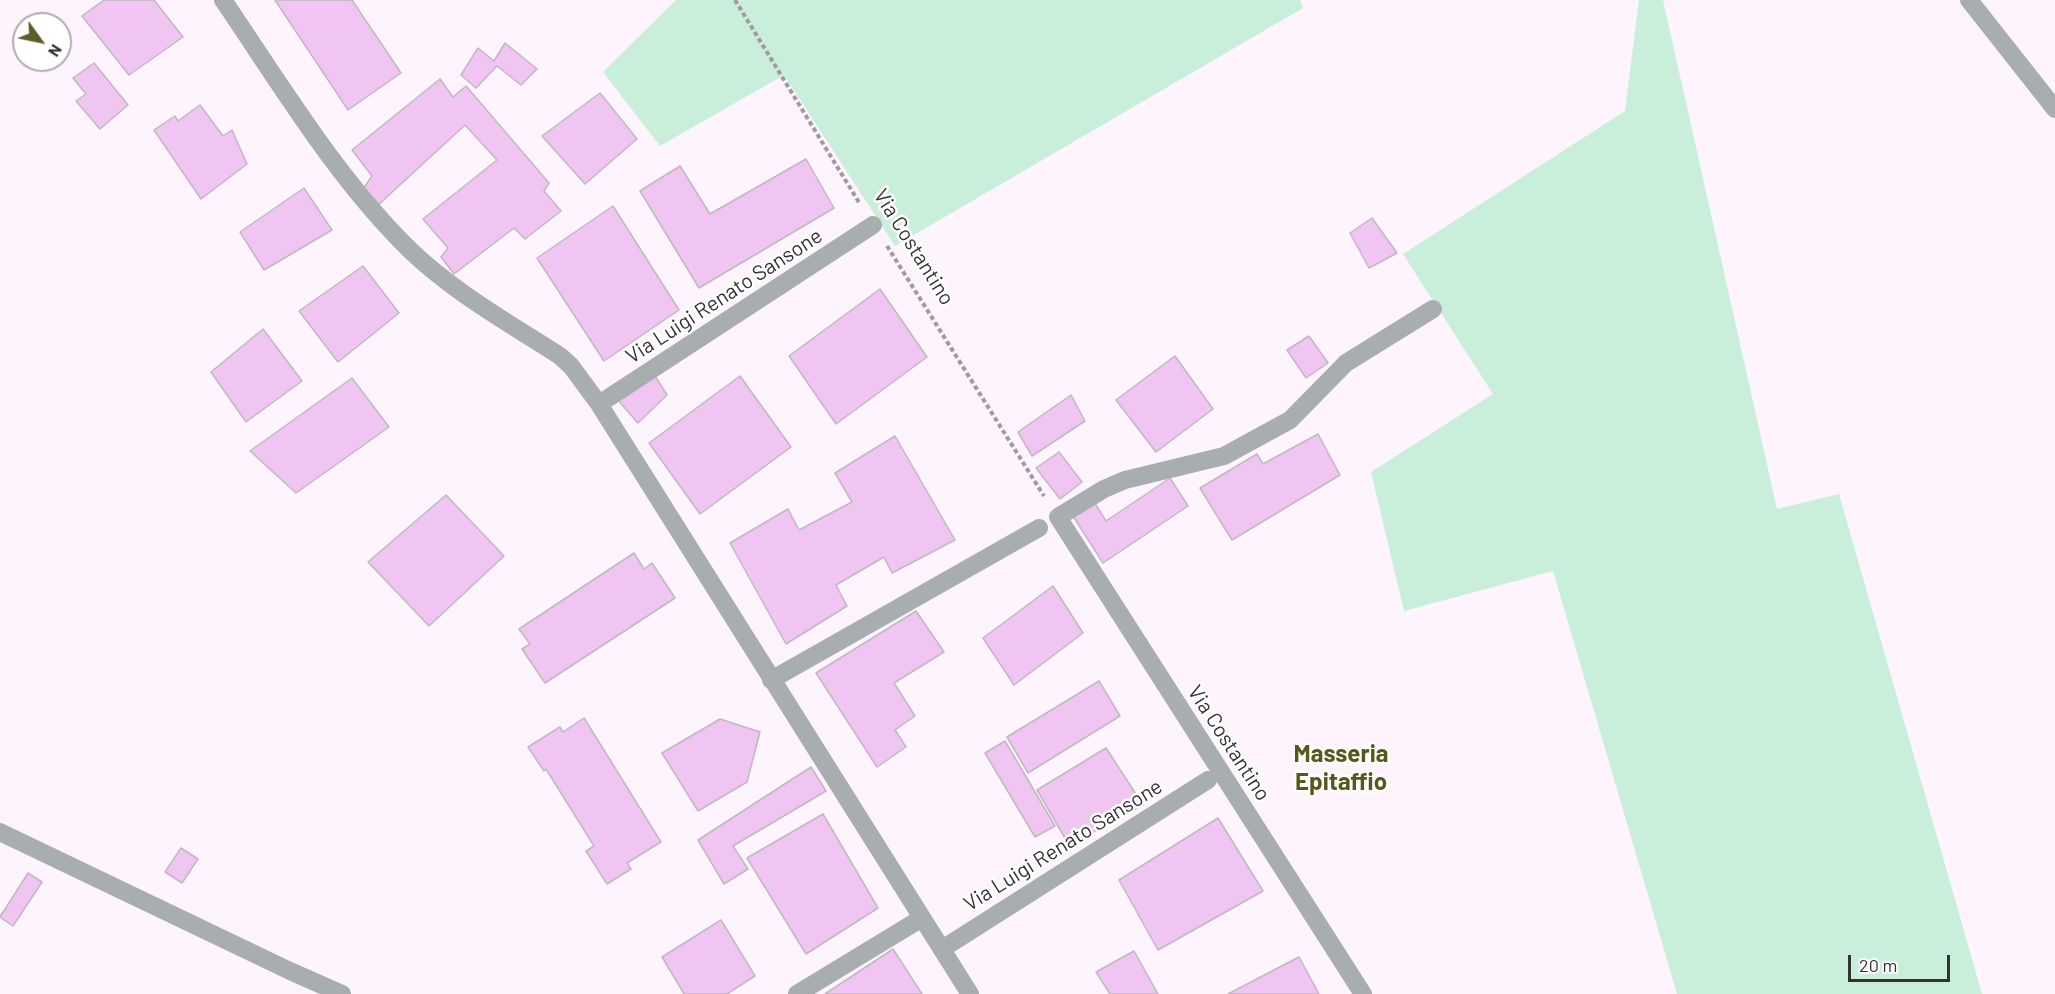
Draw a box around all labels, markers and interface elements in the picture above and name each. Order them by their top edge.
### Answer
north arrow [12,12,72,72]
text: N [45,41,67,61]
street label: Via Costantino [868,184,960,310]
street label: Via Luigi Renato Sansone [621,223,827,369]
street label: Via Costantino [1182,681,1276,805]
district label: Masseria Epitaffio [1294,740,1388,796]
street label: Via Luigi Renato Sansone [959,774,1167,916]
scale bar [1851,943,1953,981]
text: 20 m [1859,954,1897,976]

